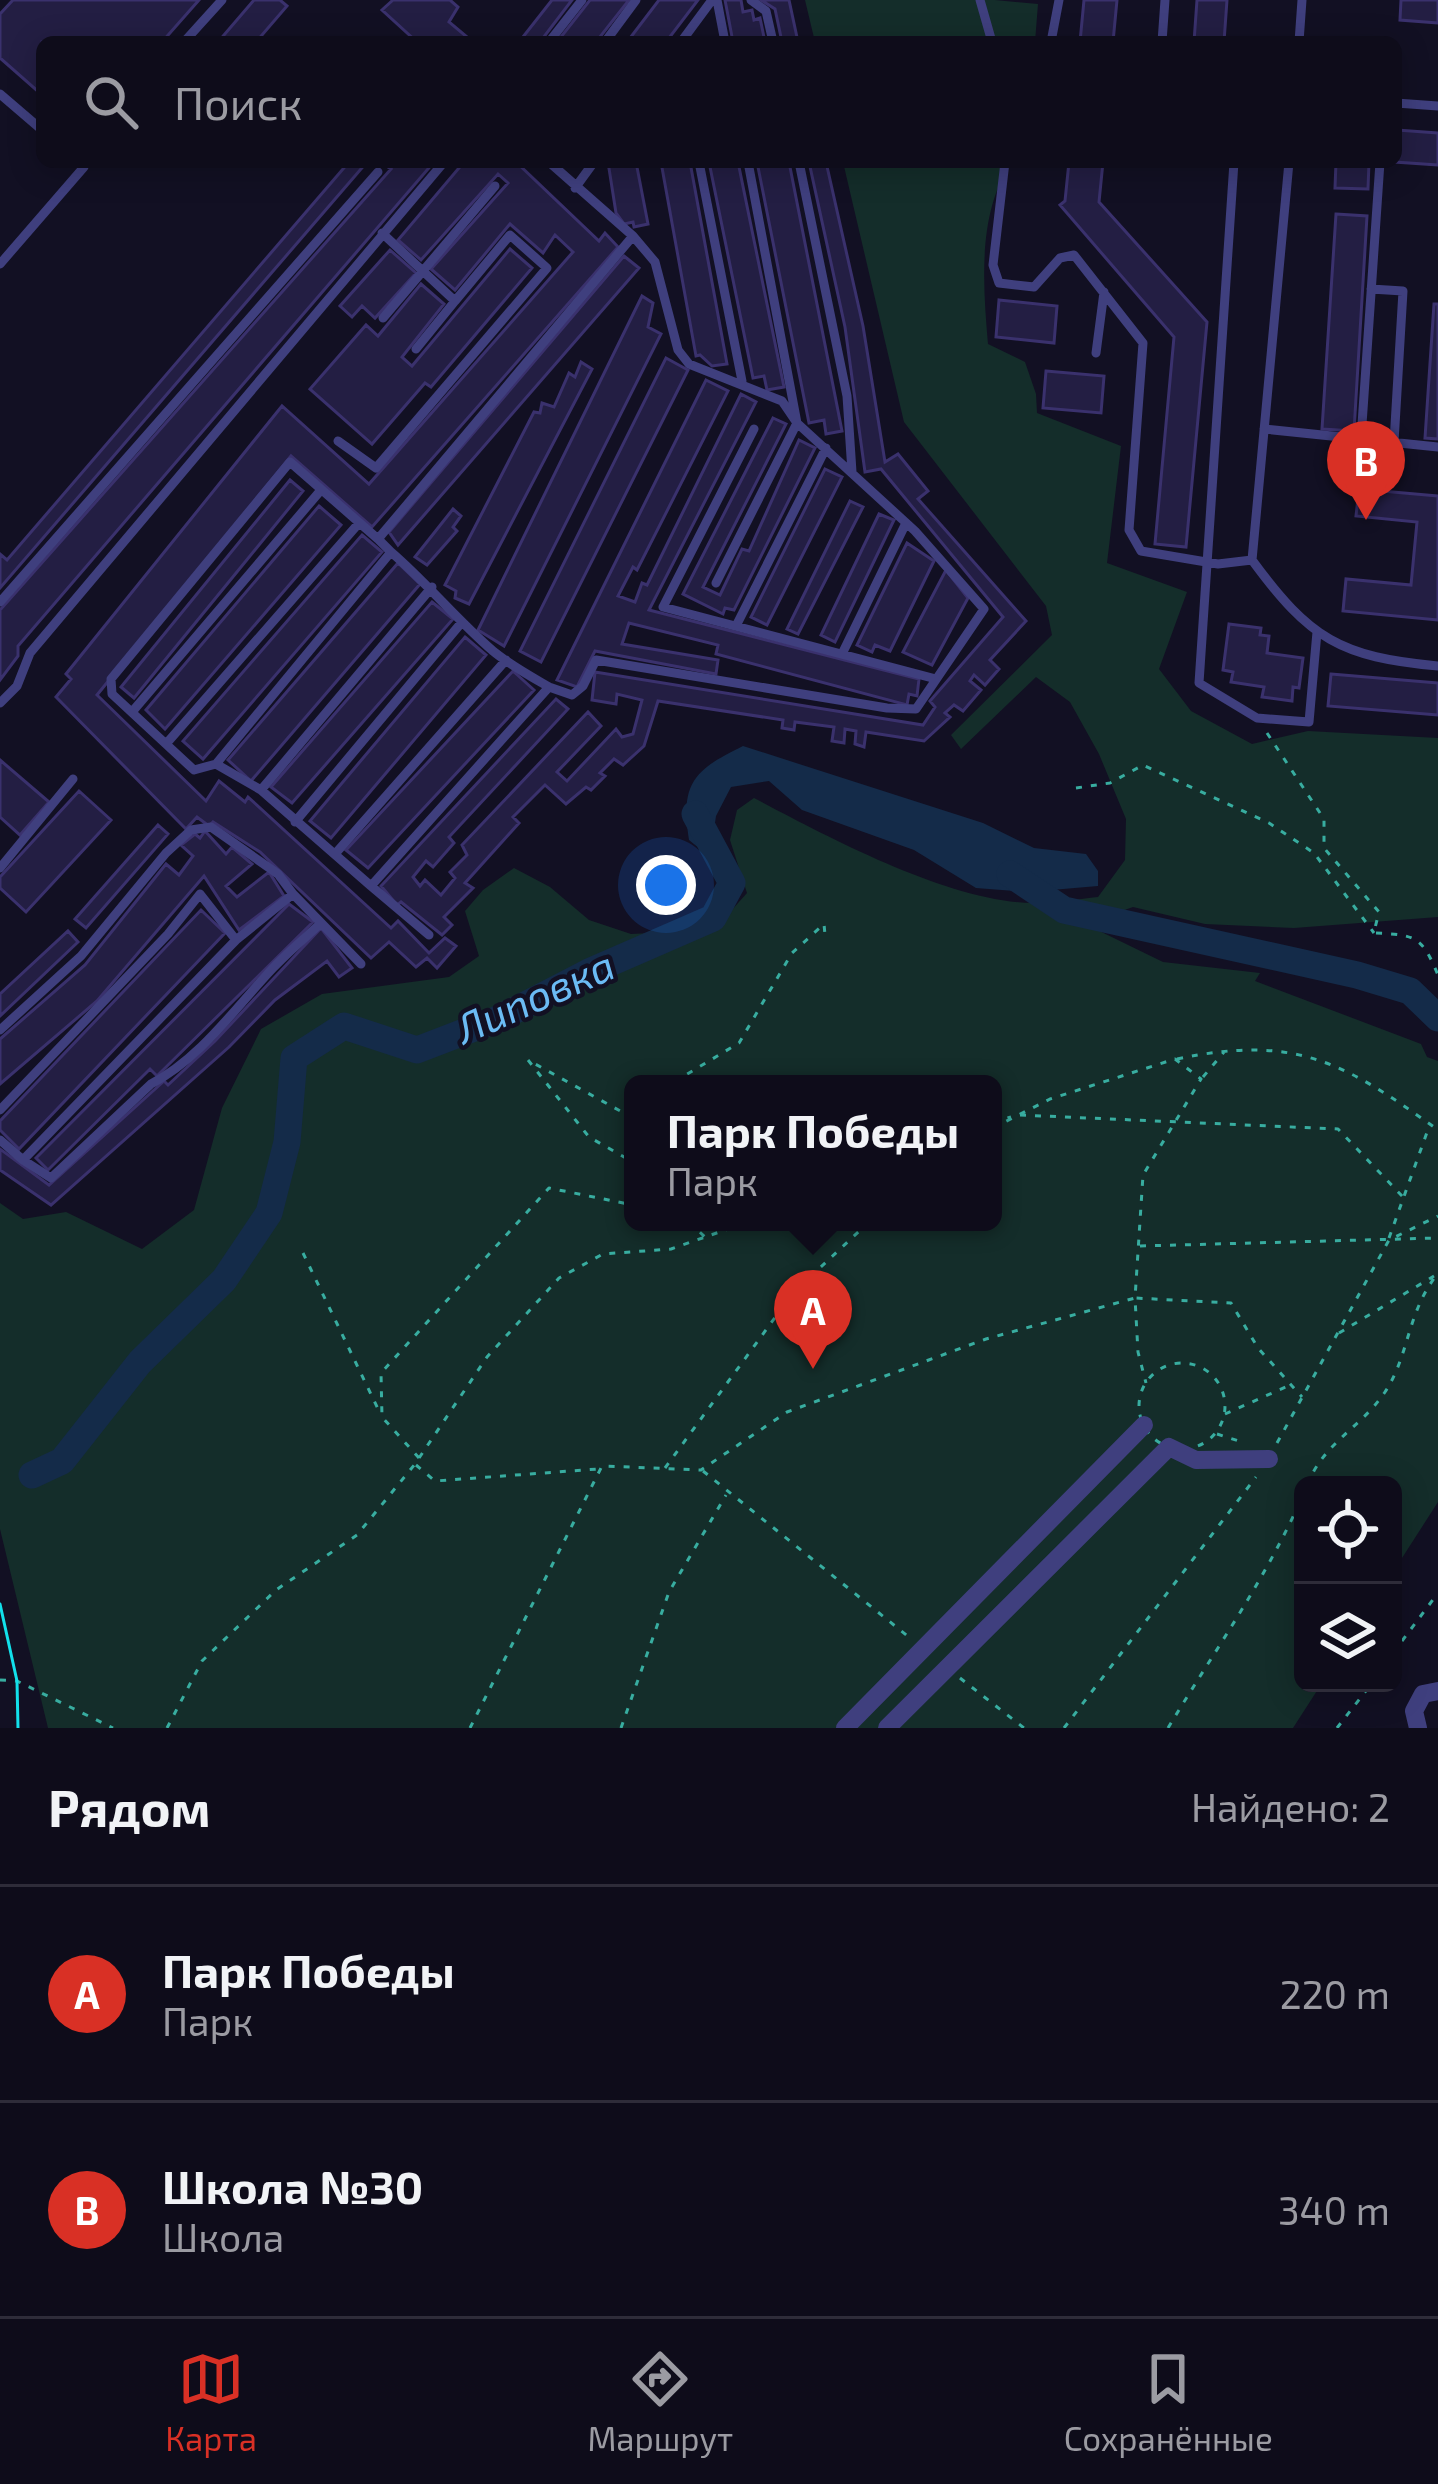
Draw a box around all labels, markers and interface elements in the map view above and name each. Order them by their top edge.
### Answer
search box [36,36,1402,168]
icon: search [78,69,144,135]
text: Поиск [174,75,302,129]
pin: B [1327,421,1405,520]
your location [636,855,696,915]
water label: Липовка [445,938,621,1053]
popup [624,1075,1002,1231]
text: Парк Победы [667,1103,959,1157]
text: Парк [667,1157,758,1204]
pin: A [774,1270,852,1369]
map controls [1294,1476,1402,1692]
button: locate [1294,1476,1402,1584]
button: layers [1294,1584,1402,1692]
text: Рядом [48,1776,211,1837]
text: Найдено: 2 [1191,1783,1390,1830]
text: Парк Победы [162,1943,455,1997]
text: A [74,1970,100,2017]
text: 220 m [1280,1970,1390,2017]
text: Парк [162,1997,253,2044]
text: Школа №30 [162,2159,423,2213]
text: B [75,2186,99,2233]
text: 340 m [1278,2186,1390,2233]
text: Школа [162,2213,284,2260]
tab: Карта [165,2346,257,2458]
tab: Маршрут [587,2346,733,2458]
tab: Сохранённые [1064,2346,1273,2458]

